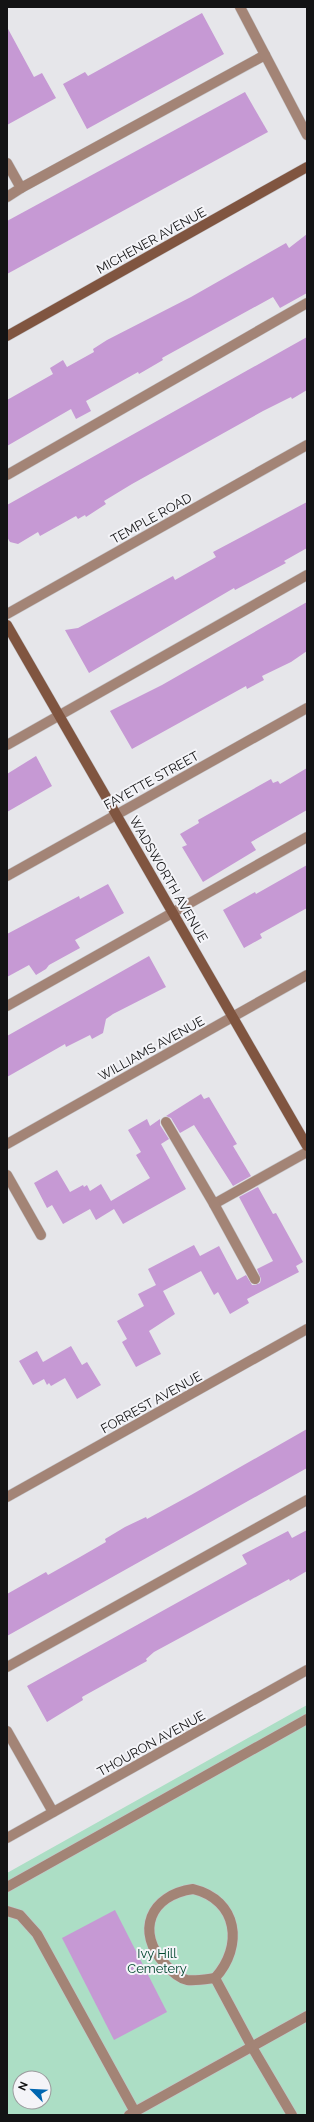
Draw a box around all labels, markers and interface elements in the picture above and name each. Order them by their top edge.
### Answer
street label: MICHENER AVENUE [94,204,209,277]
street label: TEMPLE ROAD [108,490,194,547]
street label: FAYETTE STREET [101,748,201,813]
street label: WADSWORTH AVENUE [126,814,211,945]
street label: WILLIAMS AVENUE [96,1013,207,1084]
street label: FORREST AVENUE [98,1368,204,1436]
street label: THOURON AVENUE [95,1708,208,1779]
park label: Ivy Hill Cemetery [127,1946,187,1976]
north arrow [12,2070,52,2110]
text: N [16,2080,31,2093]

